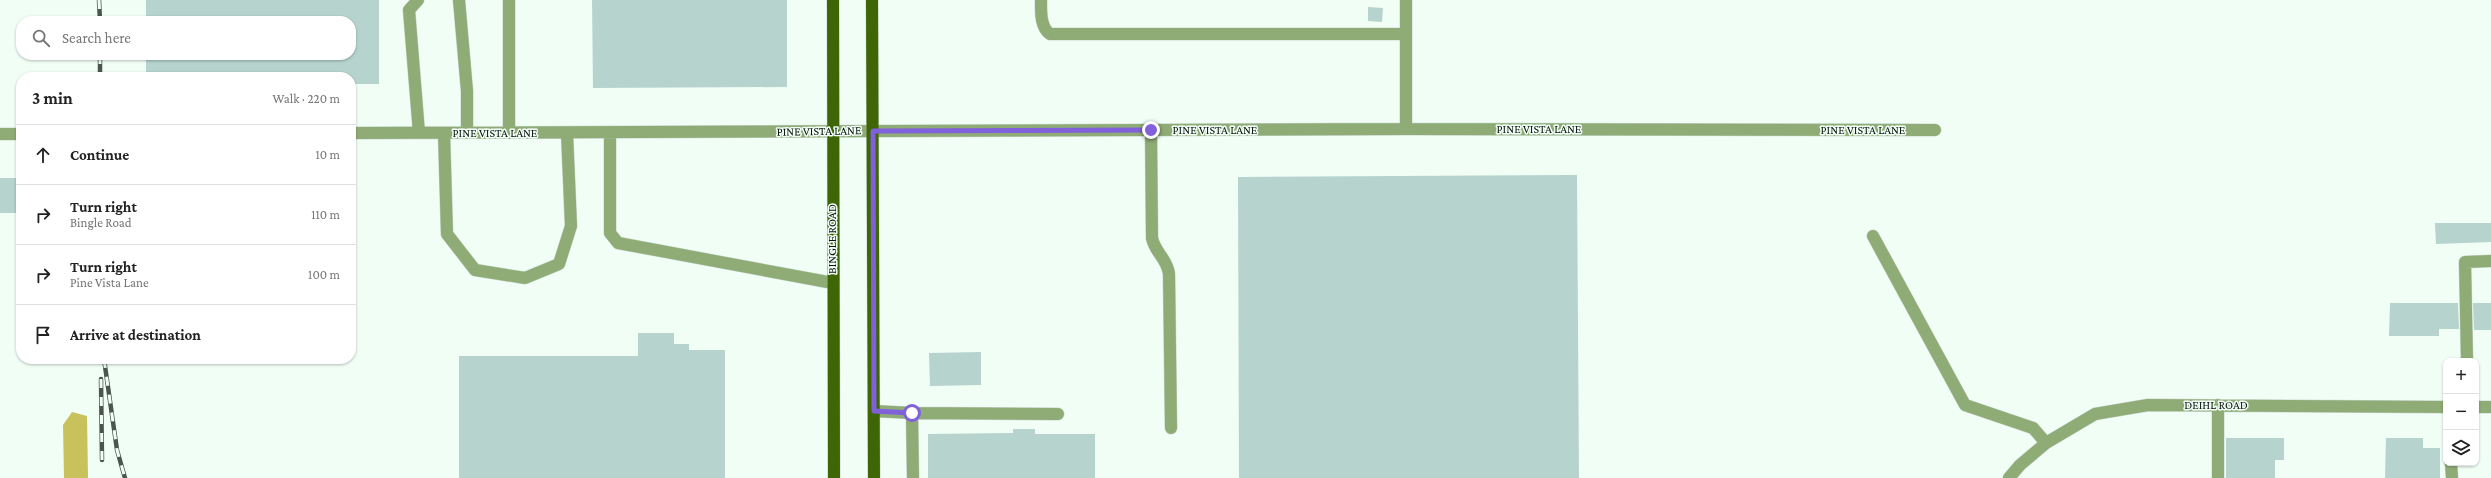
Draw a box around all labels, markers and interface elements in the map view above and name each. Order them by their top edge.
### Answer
search box [16,16,356,60]
icon: search [30,27,52,49]
text: Search here [62,30,131,46]
text: 3 min [32,89,73,108]
text: Walk · 220 m [272,91,340,106]
route end [1142,121,1160,139]
street label: PINE VISTA LANE [1497,122,1582,136]
street label: PINE VISTA LANE [776,123,862,139]
street label: PINE VISTA LANE [1173,123,1258,137]
street label: PINE VISTA LANE [1821,123,1906,137]
street label: PINE VISTA LANE [453,126,538,140]
icon: ahead [32,144,54,166]
text: Continue [70,147,129,163]
text: 10 m [315,147,340,162]
text: Turn right [70,199,137,215]
icon: right [32,204,54,226]
street label: BINGLE ROAD [825,204,839,274]
text: 110 m [311,207,340,222]
text: Bingle Road [70,215,132,230]
text: Turn right [70,259,137,275]
icon: right [32,264,54,286]
text: 100 m [308,267,340,282]
text: Pine Vista Lane [70,275,149,290]
icon: arrive [32,324,54,346]
text: Arrive at destination [70,327,201,343]
map controls [2443,358,2479,466]
button: + [2443,358,2479,394]
button: − [2443,394,2479,430]
street label: DEIHL ROAD [2184,398,2248,412]
route start [903,404,921,422]
button: layers [2443,430,2479,466]

